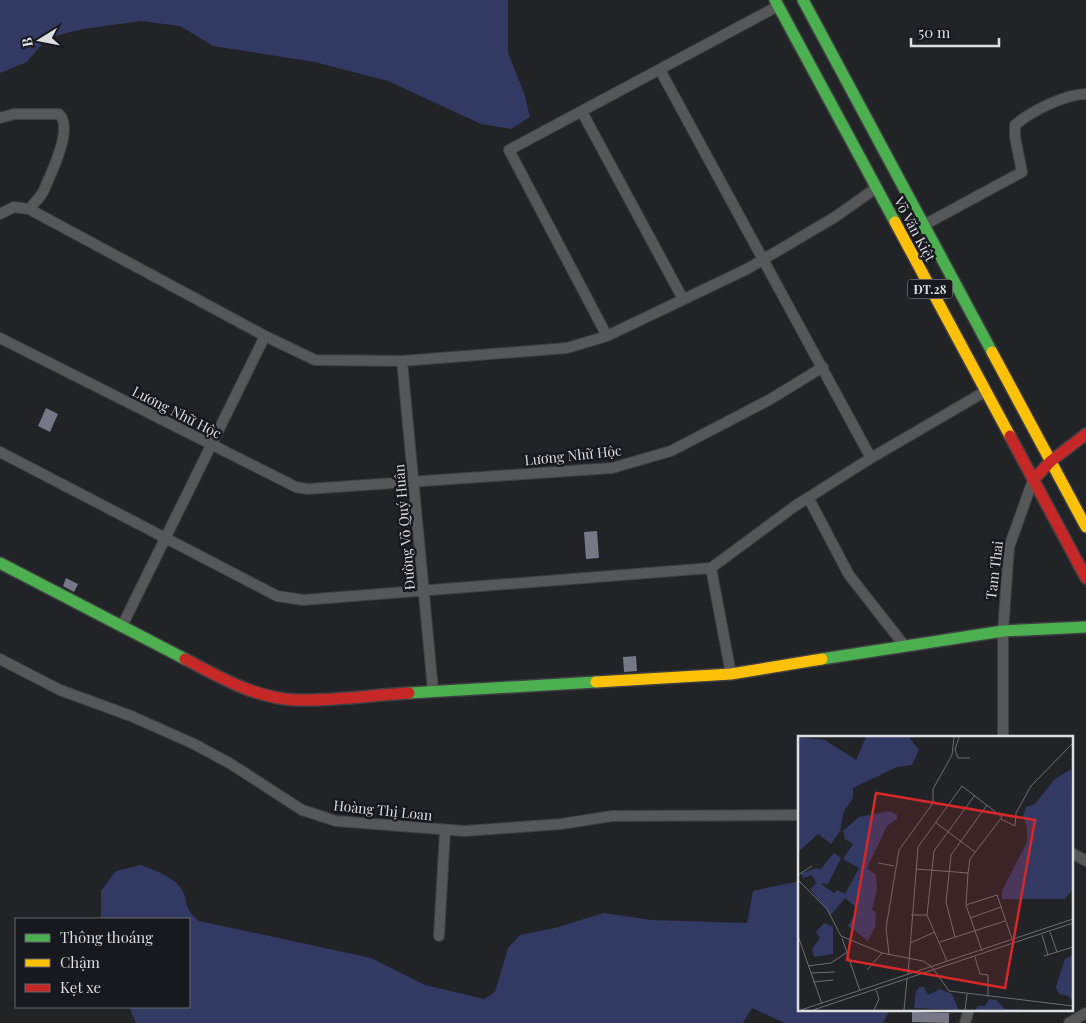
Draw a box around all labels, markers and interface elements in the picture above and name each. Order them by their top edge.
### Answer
north arrow [15,15,65,65]
scale bar [911,15,998,47]
text: 50 m [918,22,951,42]
text: B [17,36,37,49]
street label: Võ Văn Kiệt [890,192,940,266]
road number: ĐT.28 [908,280,952,298]
street label: Lương Nhữ Hộc [129,381,225,443]
street label: Lương Nhữ Hộc [524,440,623,470]
street label: Đường Võ Quý Huân [389,463,419,591]
street label: Tam Thai [981,540,1007,600]
inset map [798,736,1074,1010]
street label: Hoàng Thị Loan [333,795,434,825]
legend [15,918,190,1008]
text: Thông thoáng [60,927,153,947]
text: Chậm [60,952,101,972]
text: Kẹt xe [60,977,101,997]

